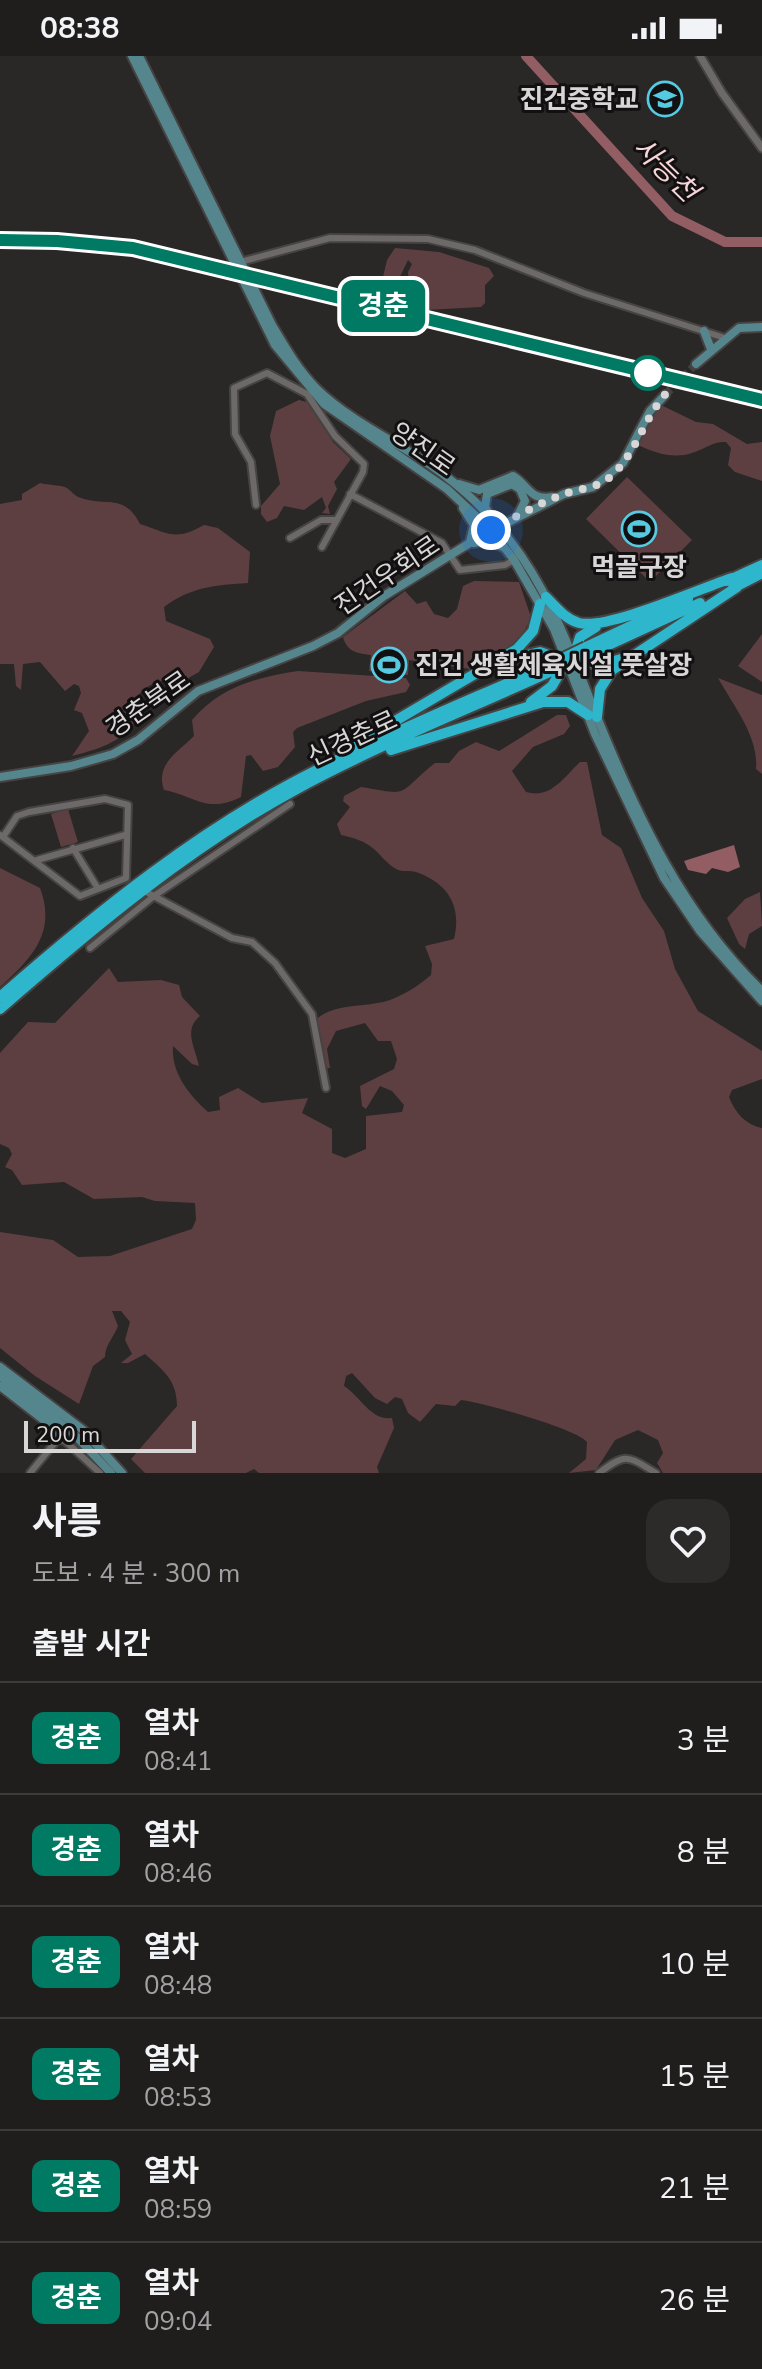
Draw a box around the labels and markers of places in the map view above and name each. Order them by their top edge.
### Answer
school or university icon: 진건중학교 [646,80,684,118]
place label: 진건중학교 [519,82,639,117]
unlabelled marker [631,356,665,390]
sports icon: 먹골구장 [620,510,658,548]
place label: 먹골구장 [591,550,687,585]
sports icon: 진건 생활체육시설 풋살장 [370,646,408,684]
place label: 진건 생활체육시설 풋살장 [415,648,692,683]

